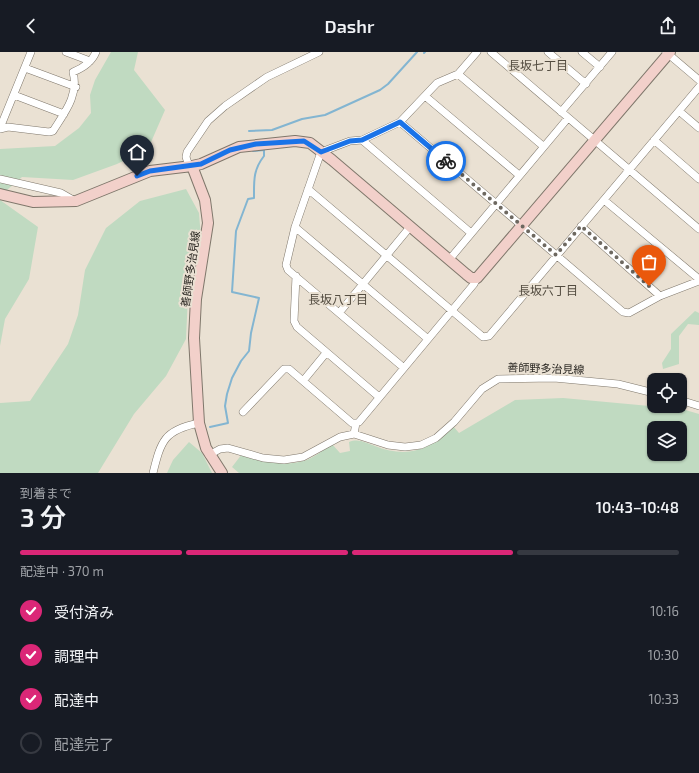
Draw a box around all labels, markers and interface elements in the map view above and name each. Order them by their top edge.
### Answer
icon: back [20,15,42,37]
text: Dashr [325,15,374,37]
icon: share [657,15,679,37]
district label: 長坂七丁目 [508,58,568,72]
pin [120,135,154,176]
icon: home [126,141,148,163]
courier [426,141,466,181]
icon: bike [435,150,457,172]
street label: 善師野多治見線 [178,230,202,308]
pin [632,245,666,286]
icon: bag [638,251,660,273]
district label: 長坂六丁目 [518,283,578,297]
district label: 長坂八丁目 [308,292,368,306]
street label: 善師野多治見線 [507,360,585,376]
map controls [647,373,687,461]
button: locate [647,373,687,413]
button: layers [647,421,687,461]
text: 到着まで [20,485,72,501]
text: 10:43–10:48 [596,498,679,516]
text: 3 分 [20,501,66,532]
text: 配達中 · 370 m [20,563,104,579]
icon: check [20,600,42,622]
text: 受付済み [54,603,114,621]
text: 10:16 [650,603,679,619]
icon: check [20,644,42,666]
text: 調理中 [54,647,99,665]
text: 10:30 [648,647,679,663]
icon: check [20,688,42,710]
text: 配達中 [54,691,99,709]
text: 10:33 [648,691,679,707]
text: 配達完了 [54,735,114,753]

